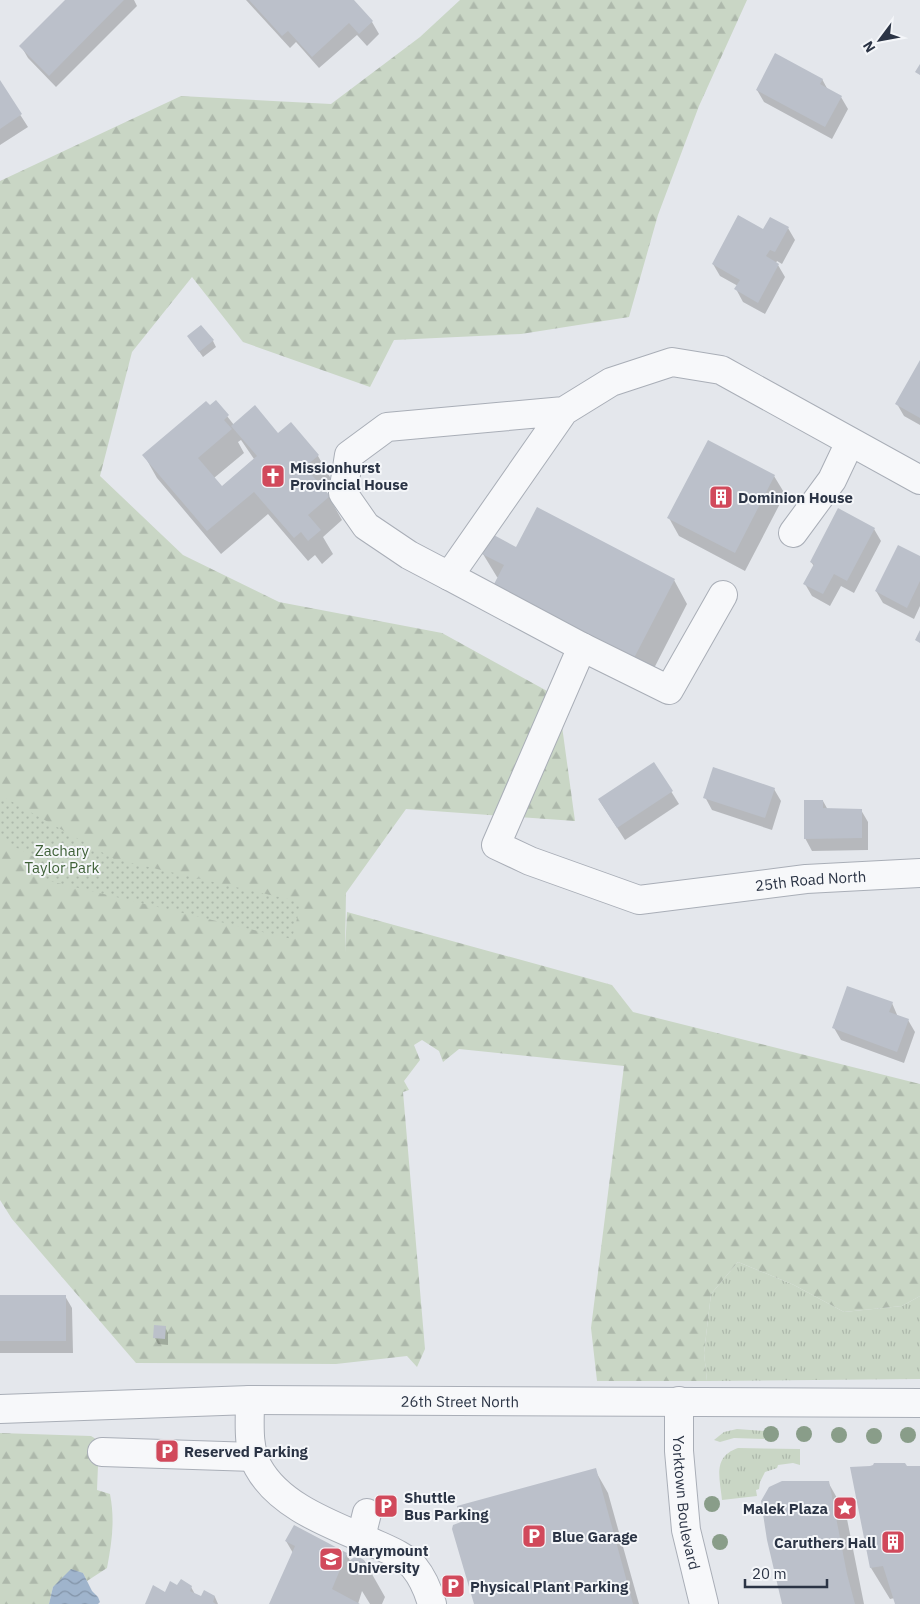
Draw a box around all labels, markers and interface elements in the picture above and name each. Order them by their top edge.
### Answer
north arrow [855,15,905,65]
text: N [859,38,879,56]
place label: Missionhurst Provincial House [290,458,408,494]
church icon: Missionhurst Provincial House [260,463,286,489]
building icon: Dominion House [708,484,734,510]
place label: Dominion House [738,488,853,507]
park label: Zachary Taylor Park [25,841,100,877]
street label: 25th Road North [754,866,867,895]
street label: 26th Street North [401,1391,519,1411]
street label: Yorktown Boulevard [670,1435,705,1571]
parking icon: Reserved Parking [154,1438,180,1464]
place label: Reserved Parking [184,1442,309,1461]
place label: Shuttle Bus Parking [404,1488,489,1524]
parking icon: Shuttle Bus Parking [373,1493,399,1519]
place icon: Malek Plaza [832,1495,858,1521]
place label: Malek Plaza [743,1499,828,1518]
parking icon: Blue Garage [521,1523,547,1549]
place label: Blue Garage [552,1527,638,1546]
building icon: Caruthers Hall [880,1529,906,1555]
place label: Caruthers Hall [774,1533,876,1552]
place label: Marymount University [348,1541,429,1577]
school or university icon: Marymount University [318,1546,344,1572]
scale bar [745,1556,828,1588]
text: 20 m [752,1564,787,1583]
parking icon: Physical Plant Parking [440,1573,466,1599]
place label: Physical Plant Parking [470,1577,629,1596]

